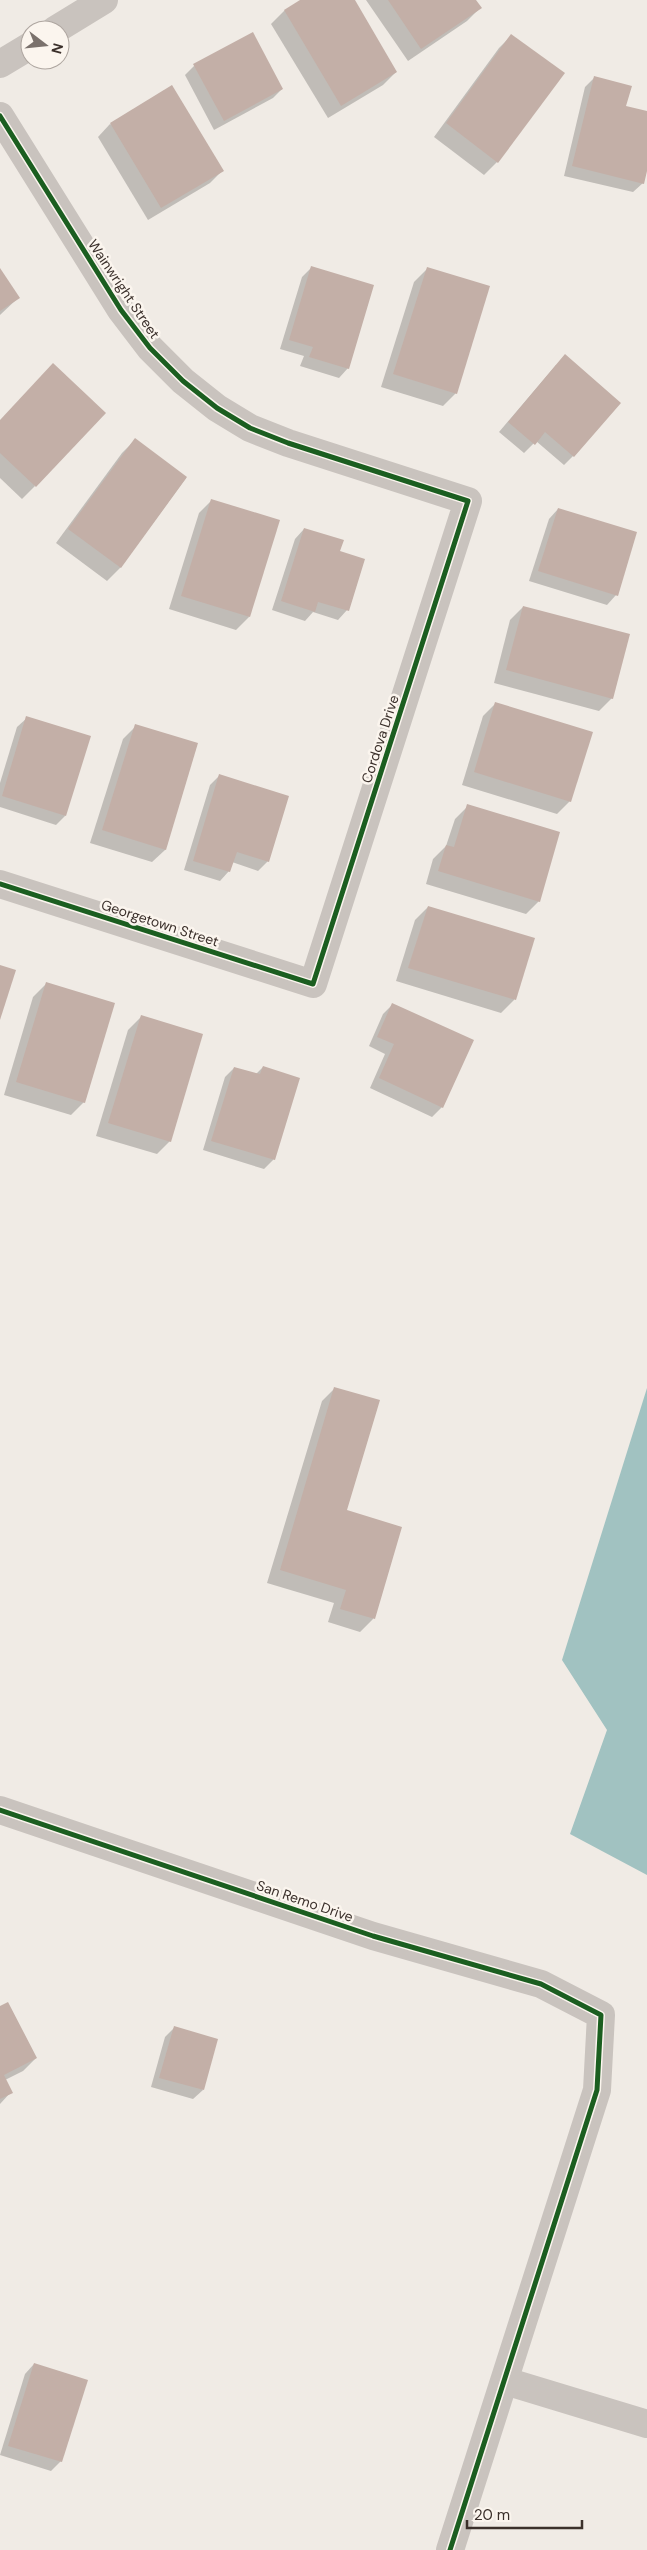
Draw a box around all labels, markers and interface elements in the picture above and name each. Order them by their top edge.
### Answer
north arrow [20,20,70,70]
text: N [47,41,68,56]
street label: Wainwright Street [84,236,164,342]
street label: Cordova Drive [357,693,403,785]
street label: Georgetown Street [99,896,221,950]
street label: San Remo Drive [254,1876,356,1926]
scale bar [467,2498,582,2530]
text: 20 m [474,2505,510,2525]

